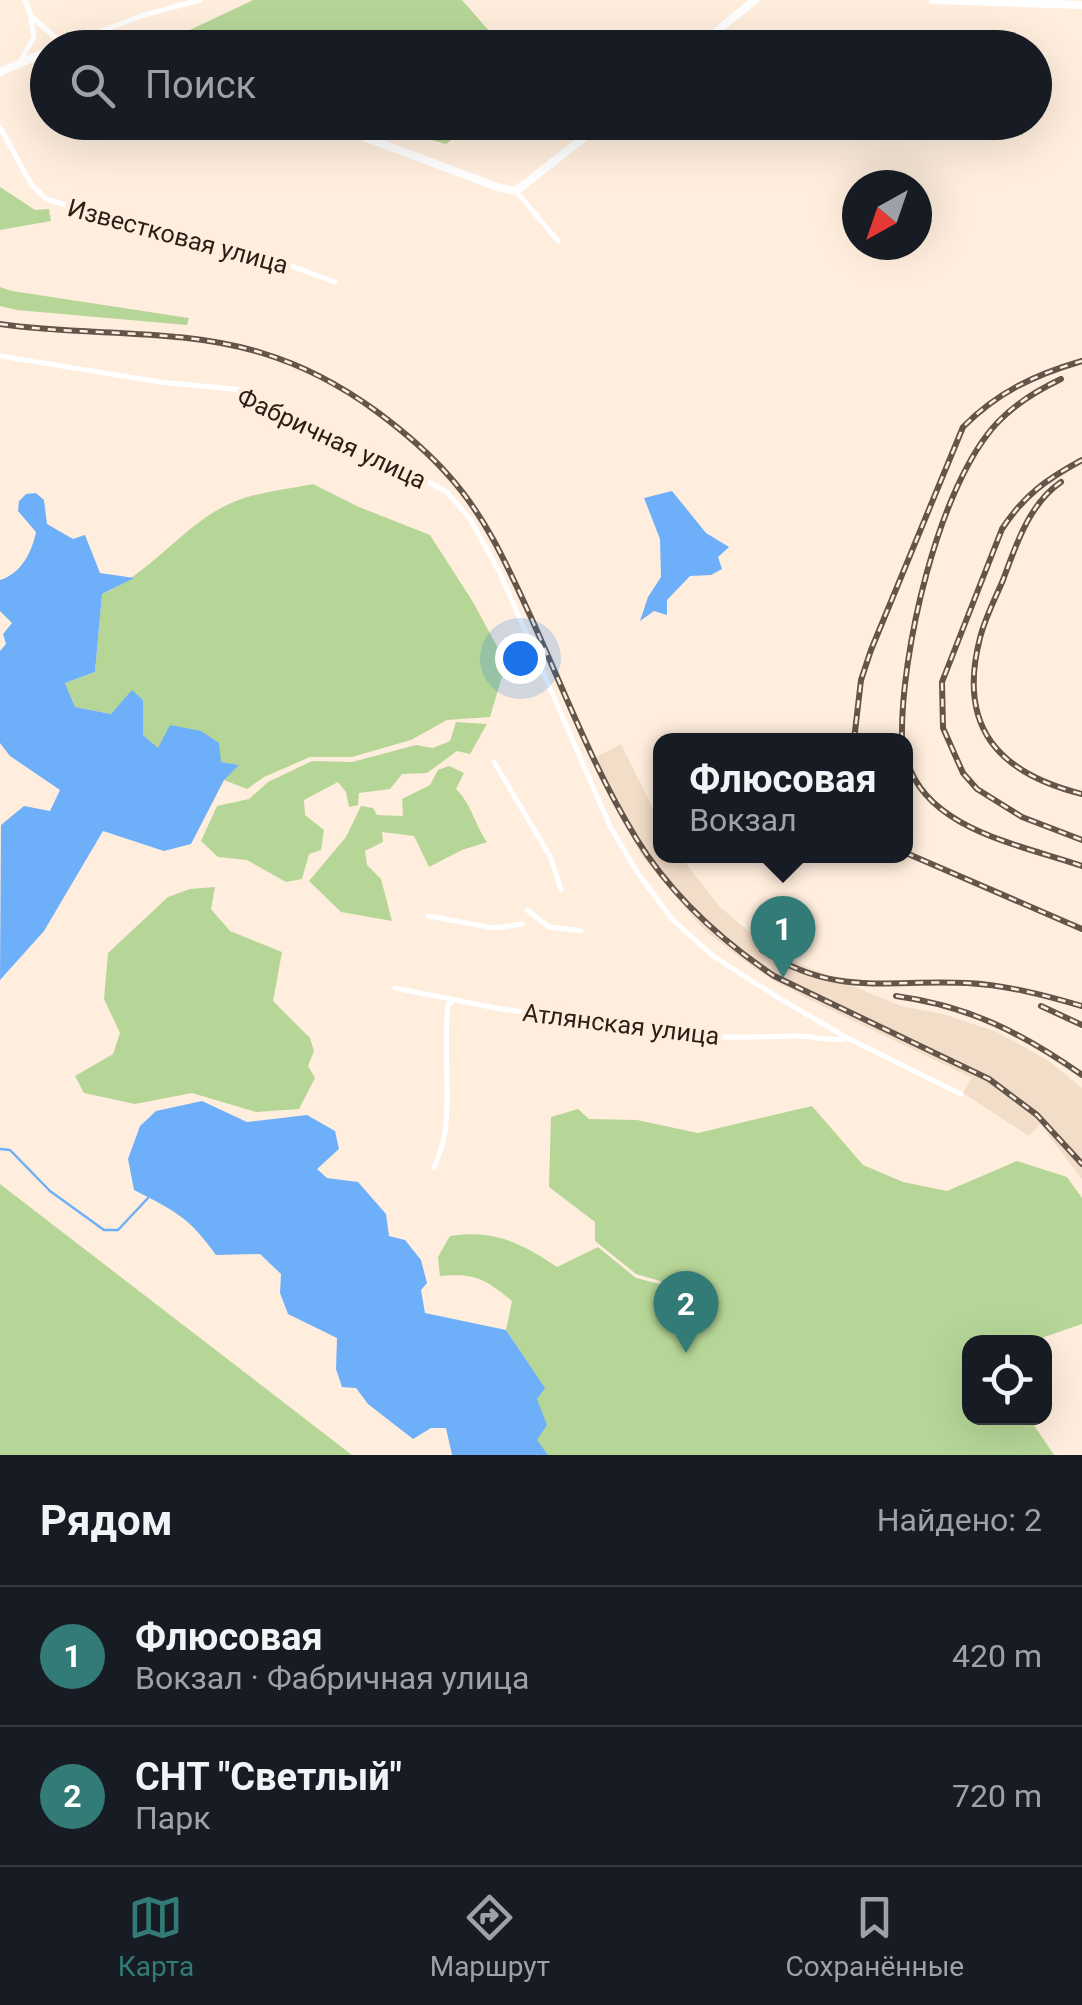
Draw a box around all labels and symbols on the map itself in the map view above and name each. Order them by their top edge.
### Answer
north arrow [842,170,932,260]
street label: Известковая улица [64,193,291,280]
street label: Фабричная улица [233,382,431,495]
your location [495,633,546,684]
pin: 1 [750,896,816,978]
street label: Атлянская улица [521,998,721,1051]
pin: 2 [654,1270,718,1353]

